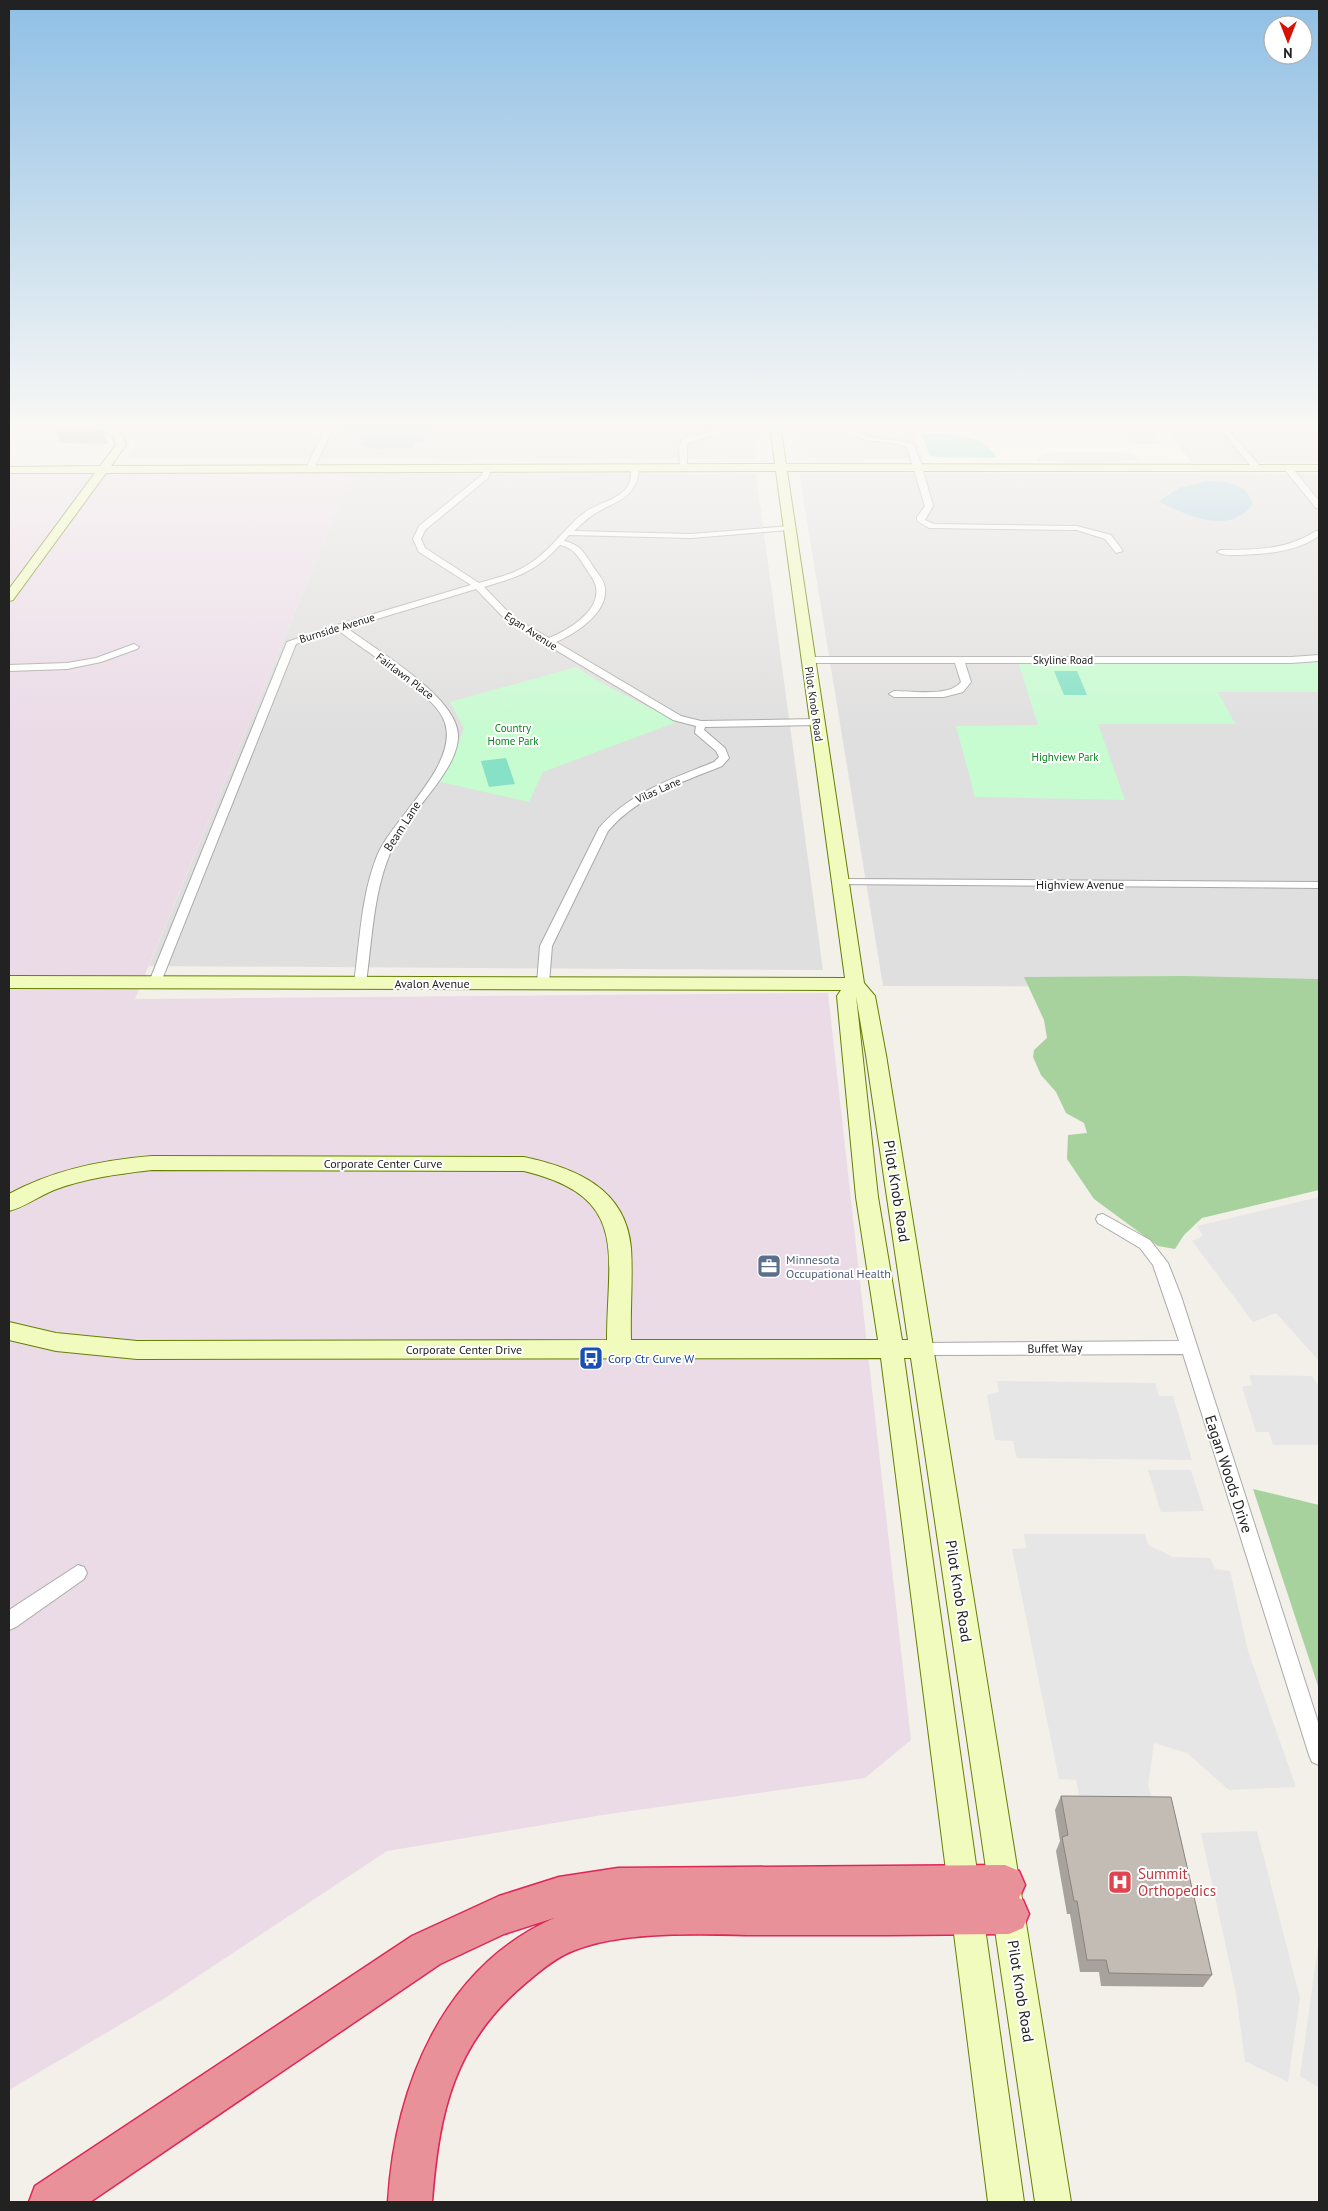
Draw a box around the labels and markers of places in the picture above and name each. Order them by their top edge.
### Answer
place label: Minnesota Occupational Health [786,1252,891,1281]
office icon: Minnesota Occupational Health [756,1253,782,1279]
bus stop icon: Corp Ctr Curve W [578,1345,604,1371]
place label: Corp Ctr Curve W [608,1351,694,1366]
place label: Summit Orthopedics [1138,1864,1216,1900]
hospital icon: Summit Orthopedics [1107,1869,1133,1895]

